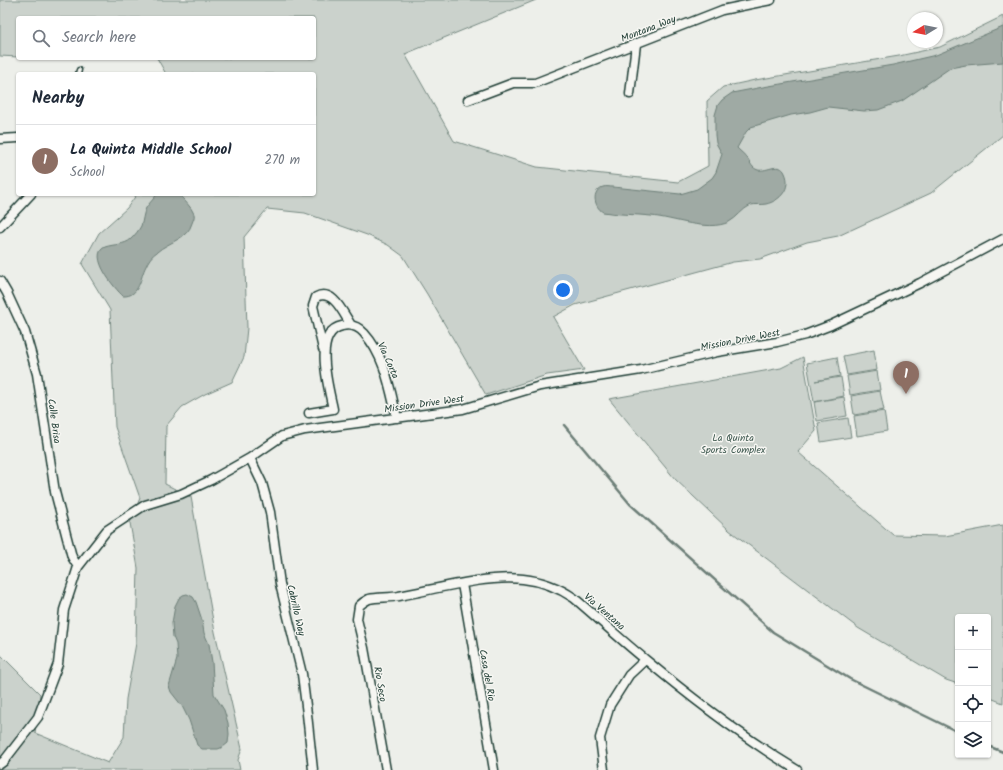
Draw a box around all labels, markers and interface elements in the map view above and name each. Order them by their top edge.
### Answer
street label: Montana Way [619,11,678,47]
north arrow [907,12,943,48]
search box [16,16,316,60]
text: Search here [62,26,136,50]
icon: search [30,27,52,49]
text: Nearby [32,85,84,112]
text: La Quinta Middle School [70,138,231,162]
text: 1 [43,150,47,171]
text: 270 m [264,150,300,171]
text: School [70,162,105,183]
your location [553,280,573,300]
street label: Mission Drive West [699,324,781,356]
street label: Via Corta [373,339,403,382]
pin: 1 [893,361,919,394]
street label: Mission Drive West [383,390,465,418]
street label: Calle Brisa [43,398,65,445]
park label: La Quinta Sports Complex [701,430,766,458]
street label: Cabrillo Way [282,583,310,638]
street label: Via Ventana [580,589,629,634]
map controls [955,614,991,758]
button: + [955,614,991,650]
street label: Casa del Rio [475,648,500,703]
button: − [955,650,991,686]
street label: Rio Seco [369,665,391,704]
button: locate [955,686,991,722]
button: layers [955,722,991,758]

